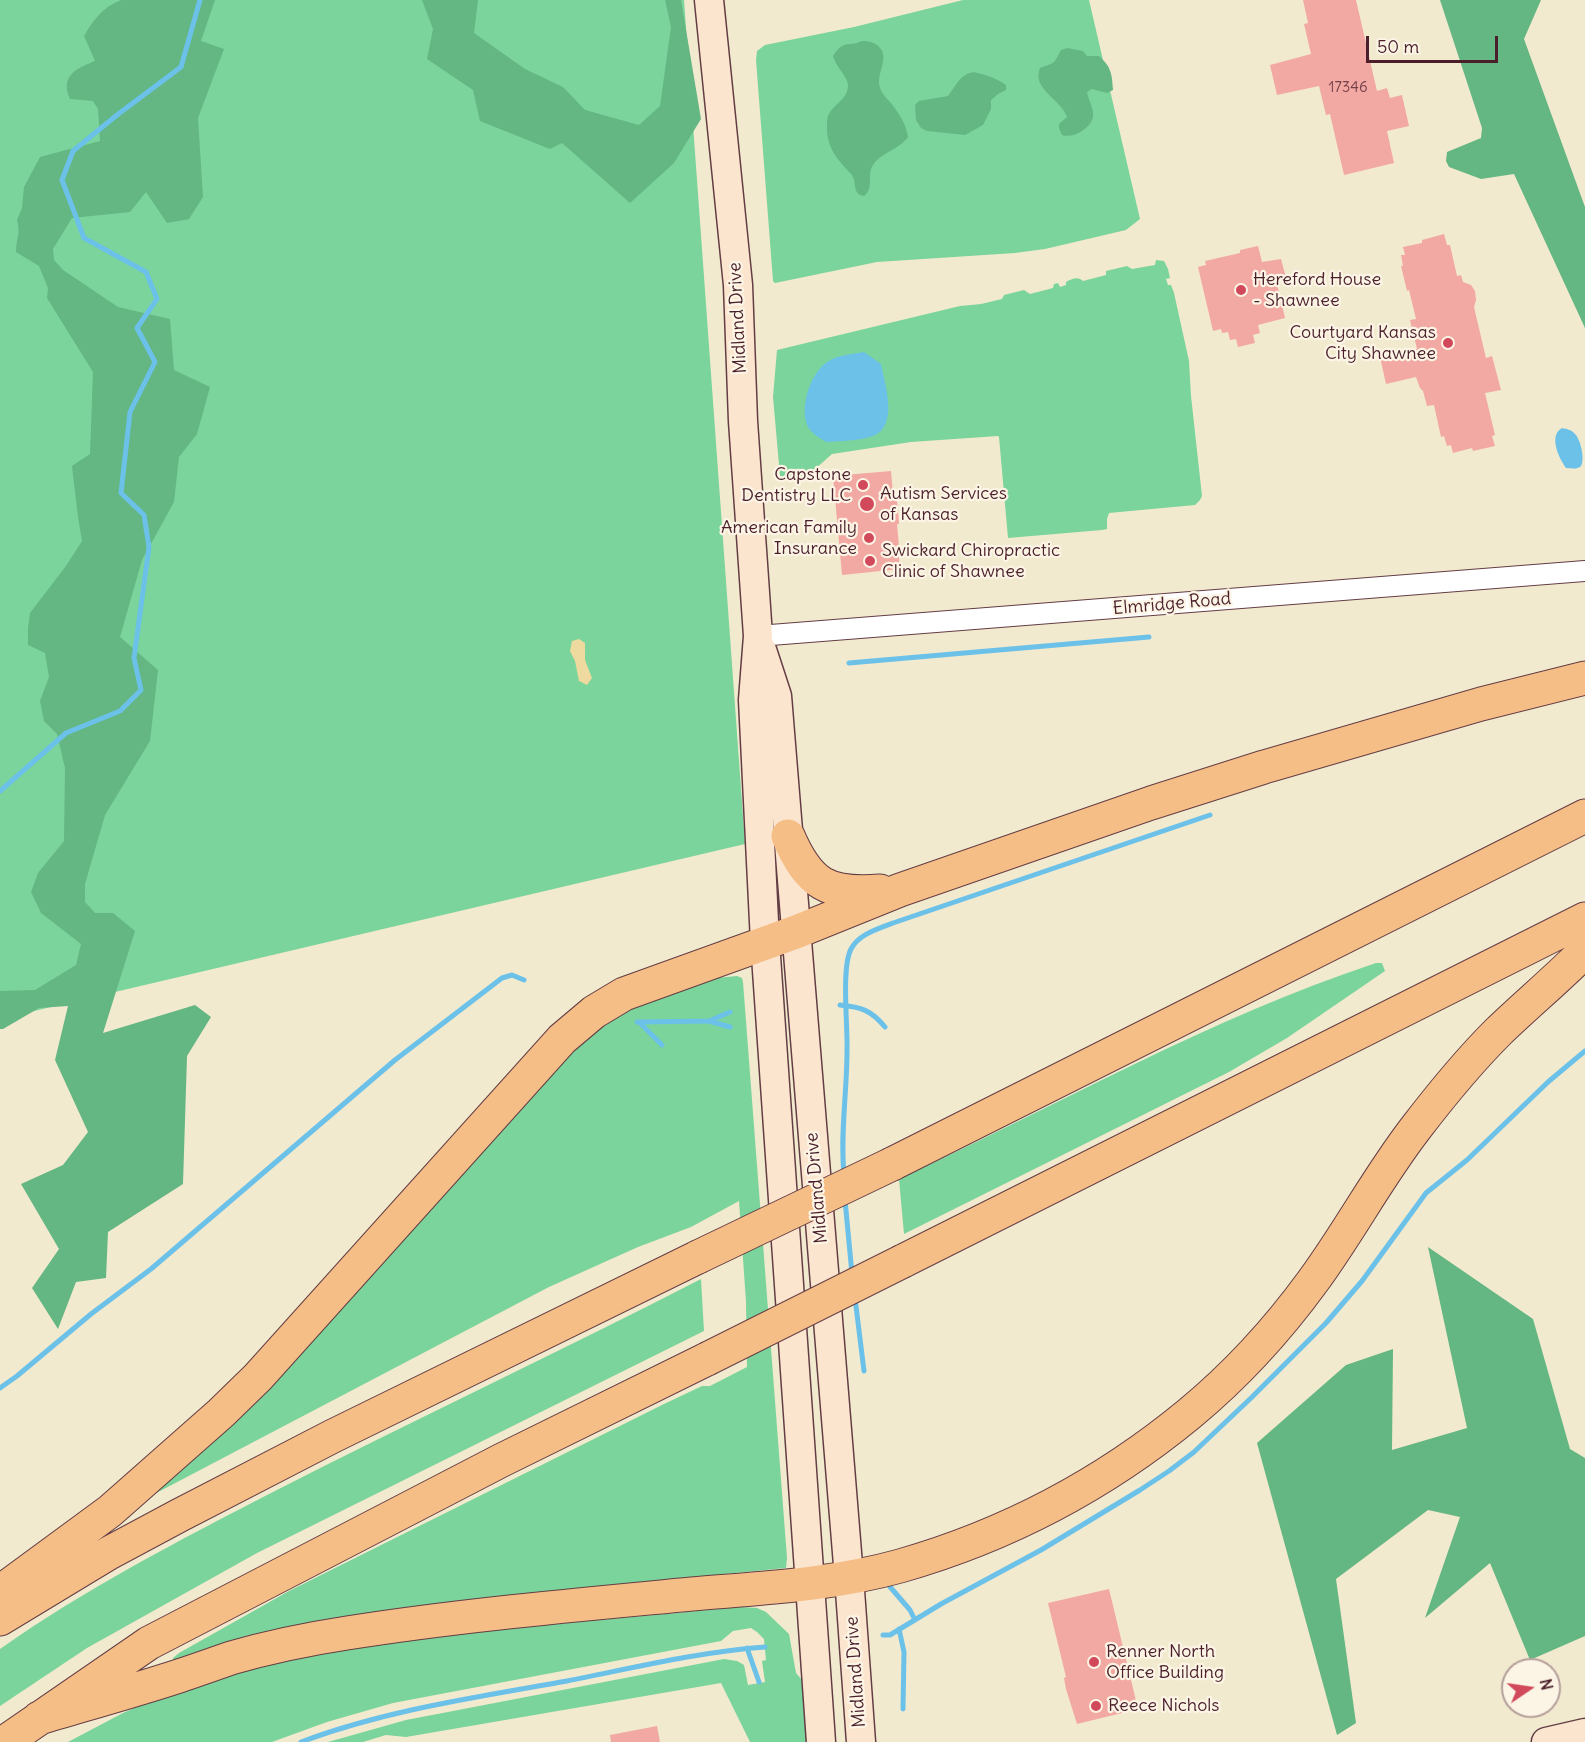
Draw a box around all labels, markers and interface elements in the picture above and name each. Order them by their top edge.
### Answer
scale bar [1369,24,1501,62]
text: 50 m [1377,35,1419,58]
house number: 17346 [1328,79,1368,97]
street label: Midland Drive [724,262,752,374]
place label: Hereford House - Shawnee [1253,269,1381,312]
marker: Hereford House - Shawnee [1234,283,1248,297]
place label: Courtyard Kansas City Shawnee [1289,322,1436,364]
marker: Courtyard Kansas City Shawnee [1441,336,1455,350]
place label: Capstone Dentistry LLC [741,464,851,506]
marker: Capstone Dentistry LLC [856,478,870,492]
place label: Autism Services of Kansas [880,483,1007,526]
marker: Autism Services of Kansas [858,495,876,513]
place label: American Family Insurance [721,517,857,560]
marker: American Family Insurance [862,531,876,545]
place label: Swickard Chiropractic Clinic of Shawnee [882,540,1060,582]
marker: Swickard Chiropractic Clinic of Shawnee [863,554,877,568]
street label: Elmridge Road [1112,588,1232,620]
street label: Midland Drive [801,1132,833,1244]
street label: Midland Drive [841,1616,871,1728]
place label: Renner North Office Building [1106,1641,1224,1684]
marker: Renner North Office Building [1087,1655,1101,1669]
north arrow [1501,1658,1561,1718]
text: N [1536,1677,1558,1692]
place label: Reece Nichols [1108,1695,1220,1717]
marker: Reece Nichols [1089,1699,1103,1713]

